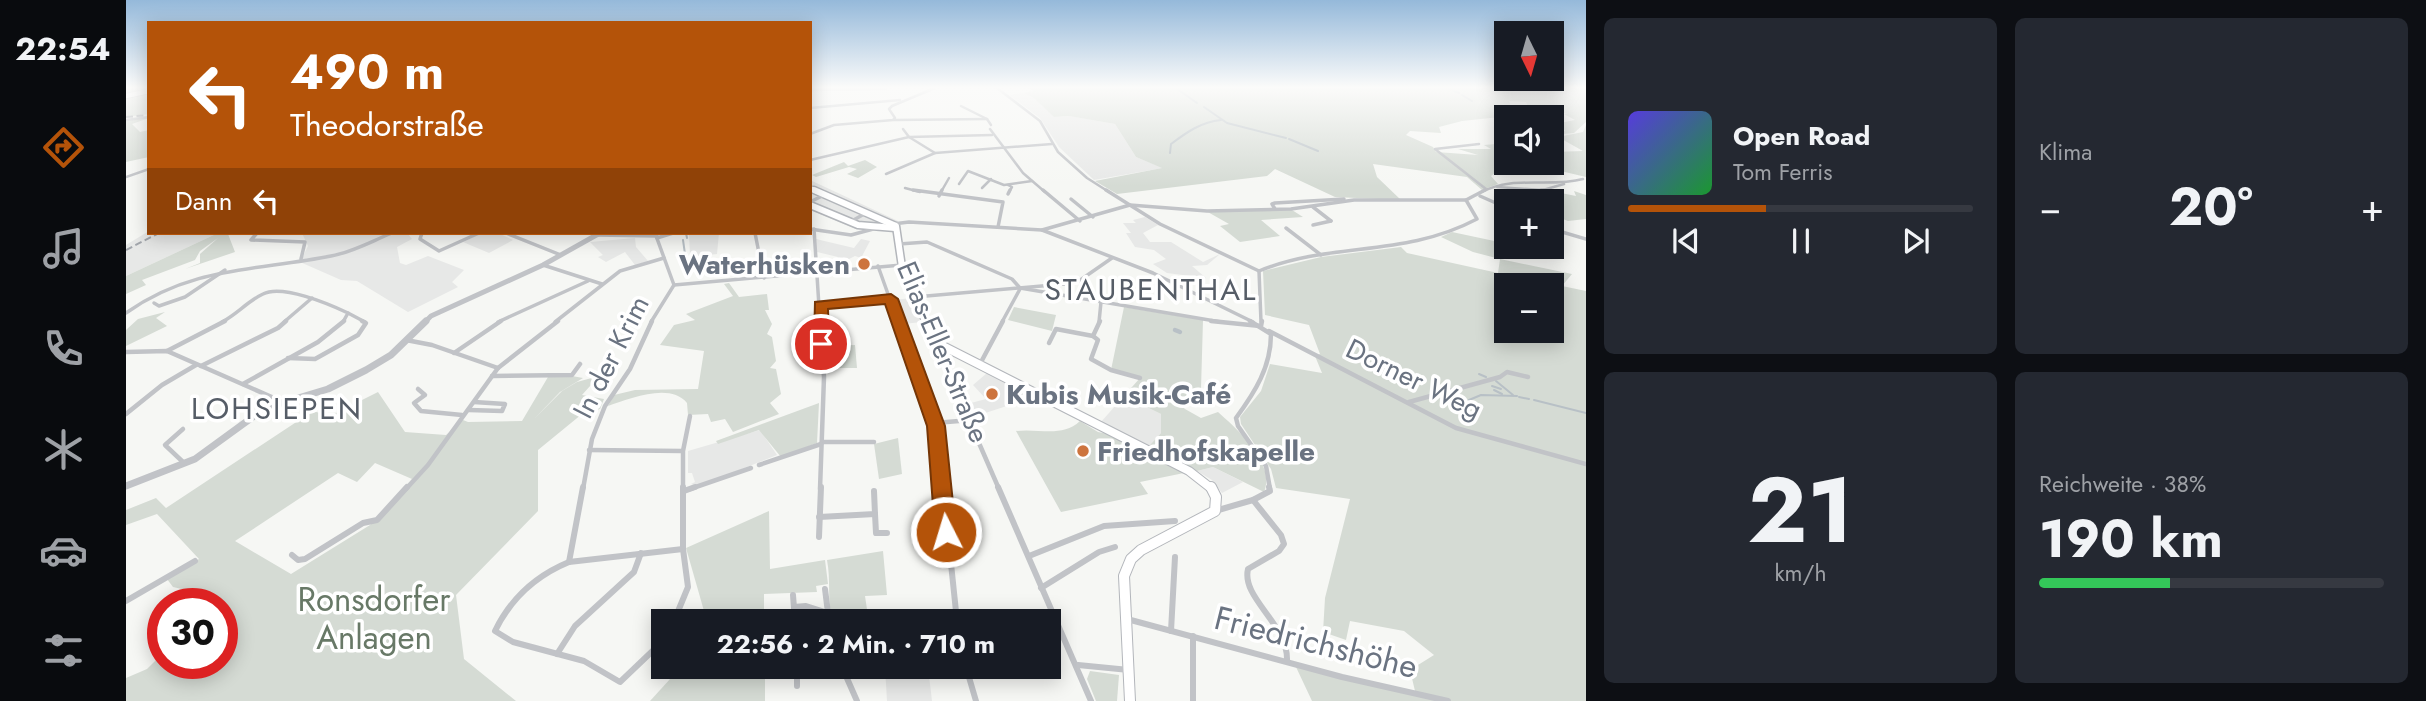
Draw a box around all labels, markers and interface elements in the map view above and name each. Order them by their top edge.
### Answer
north arrow [1494,21,1564,91]
map controls [1494,21,1564,343]
text: 22:54 [15,26,111,72]
text: 490 m [290,37,444,107]
icon: left [175,49,266,140]
text: Theodorstraße [290,102,484,148]
button: sound [1494,105,1564,175]
text: Open Road [1733,117,1870,155]
icon: directions [39,123,88,172]
text: Klima [2039,135,2092,169]
text: Tom Ferris [1733,155,1832,189]
text: 20° [2169,169,2253,245]
text: − [2039,180,2061,235]
text: + [2361,180,2384,235]
text: Dann [175,182,233,220]
icon: left [247,182,285,220]
button: + [1494,189,1564,259]
icon: previous [1667,222,1705,260]
icon: pause [1782,222,1820,260]
icon: next [1897,222,1935,260]
icon: music [39,224,88,273]
place label: Waterhüsken [679,244,850,285]
street label: Elias-Eller-Straße [886,255,1000,449]
marker: Waterhüsken [856,256,872,272]
district label: STAUBENTHAL [1044,268,1258,311]
button: − [1494,273,1564,343]
street label: In der Krim [563,288,659,426]
pin [791,314,851,374]
icon: phone [39,324,88,373]
icon: arrive [802,325,840,363]
street label: Dorner Weg [1339,328,1489,430]
place label: Kubis Musik-Café [1006,374,1231,415]
marker: Kubis Musik-Café [984,386,1000,402]
district label: LOHSIEPEN [191,387,363,430]
icon: climate [39,425,88,474]
place label: Friedhofskapelle [1097,431,1315,472]
marker: Friedhofskapelle [1075,443,1091,459]
text: 21 [1747,445,1854,576]
text: Reichweite · 38% [2039,467,2206,501]
position arrow [909,495,983,569]
text: 190 km [2039,501,2223,577]
icon: car [39,526,88,575]
text: km/h [1775,556,1826,590]
park label: Ronsdorfer Anlagen [297,576,451,661]
speed limit sign: 30 [147,588,238,679]
street label: Friedrichshöhe [1210,594,1422,690]
text: 22:56 · 2 Min. · 710 m [717,625,995,663]
icon: filters [39,626,88,675]

